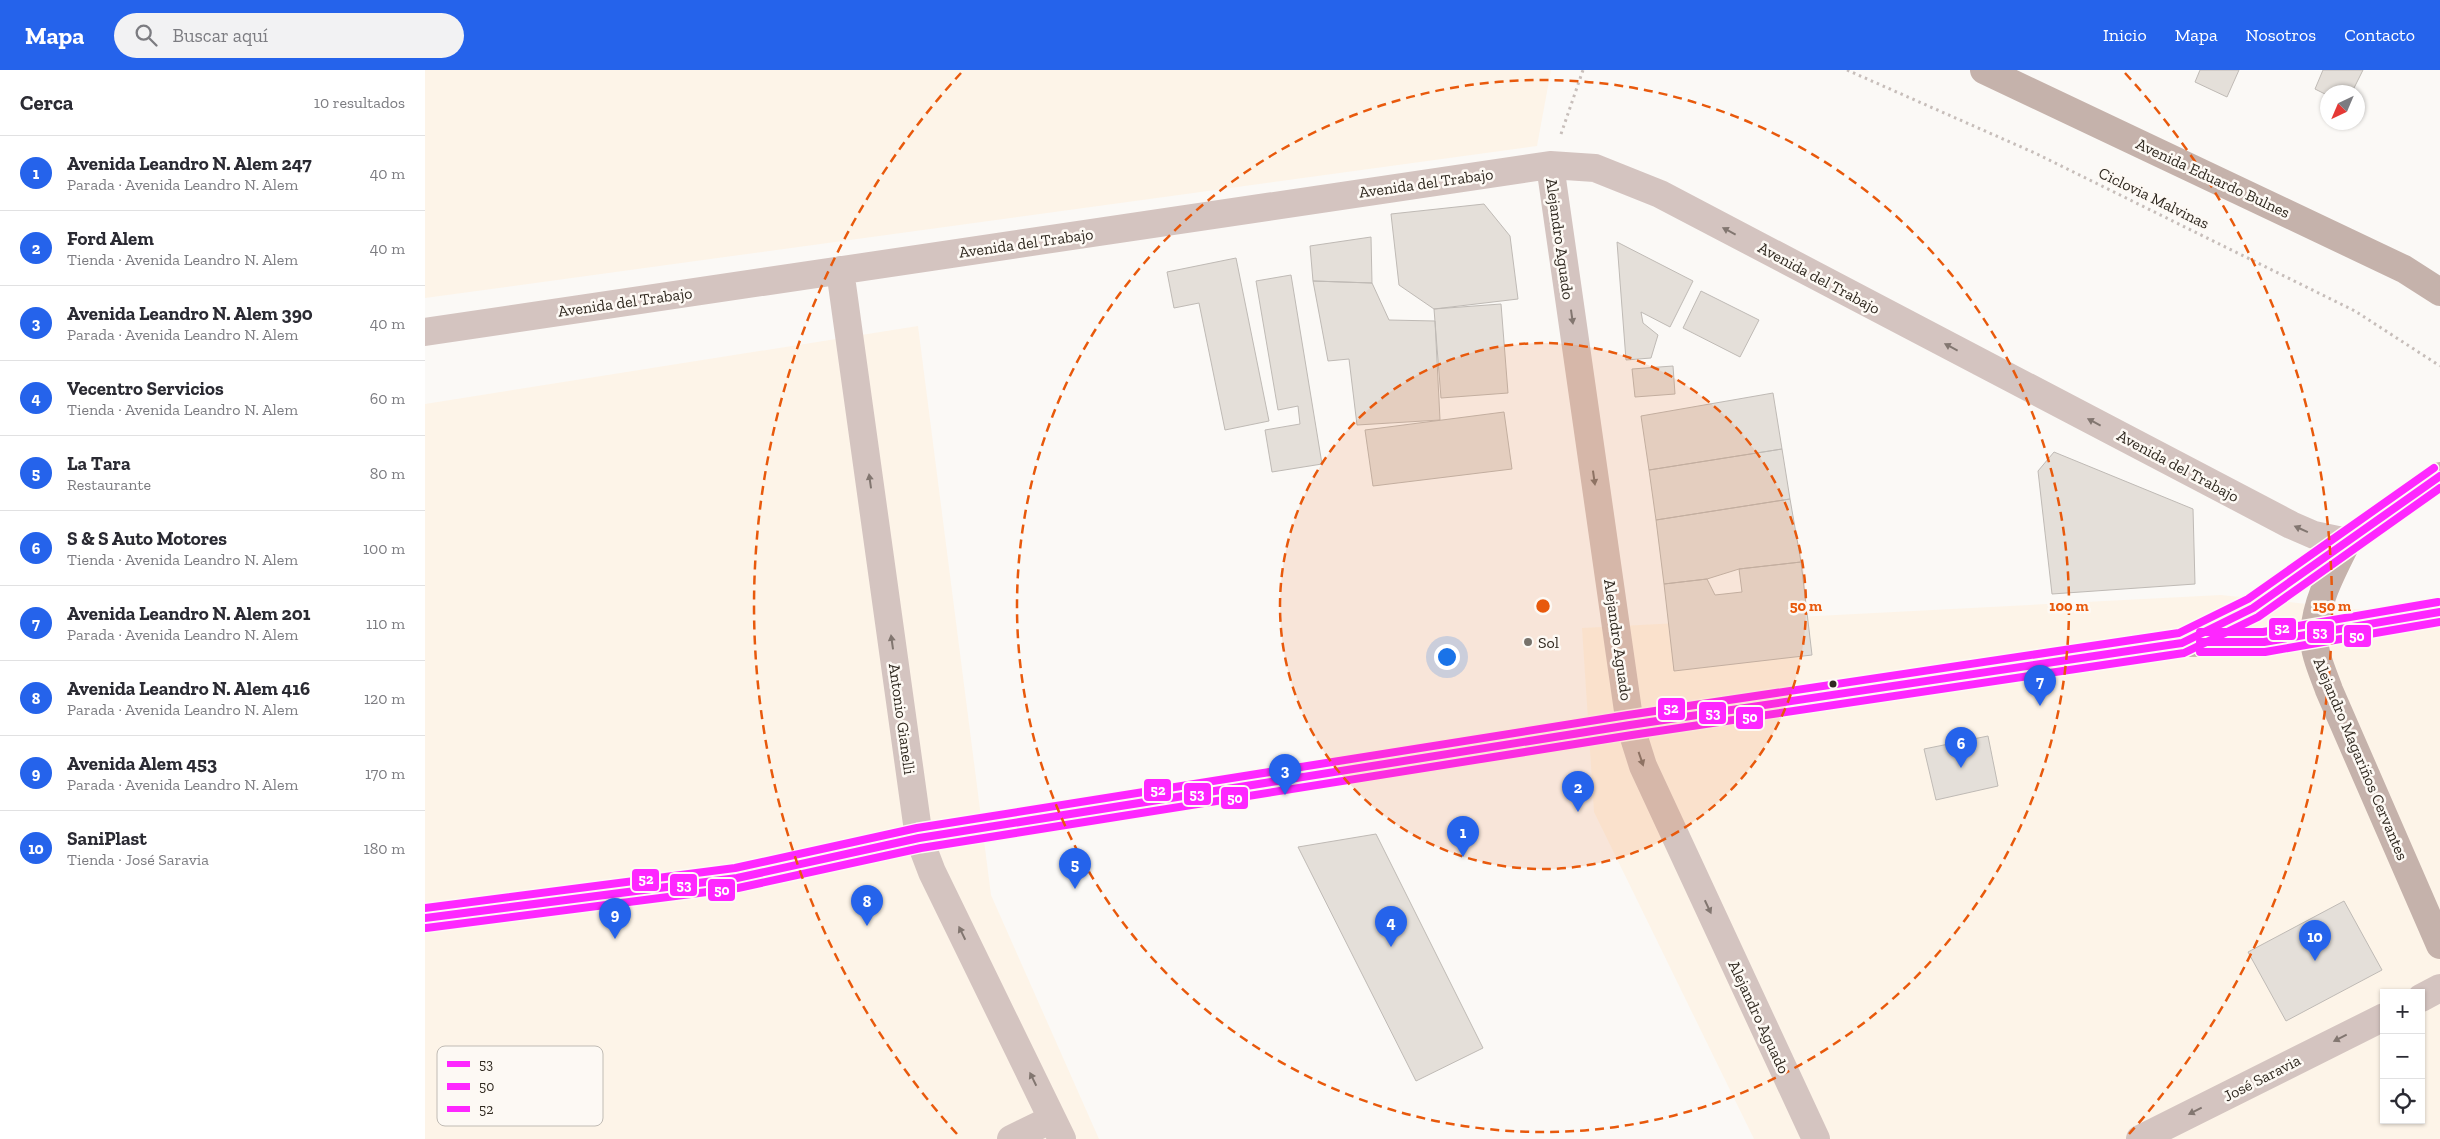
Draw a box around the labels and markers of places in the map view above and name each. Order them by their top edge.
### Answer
centre of rings [1534,597,1552,615]
place label: Sol [1538,633,1559,652]
marker: Sol [1522,636,1534,648]
pin: 7 [2024,665,2056,706]
unlabelled marker [1828,679,1838,689]
pin: 6 [1945,727,1977,768]
pin: 3 [1269,754,1301,795]
pin: 2 [1562,771,1594,812]
pin: 1 [1447,816,1479,857]
pin: 5 [1059,848,1091,889]
pin: 8 [851,885,883,926]
pin: 9 [599,898,631,939]
pin: 4 [1375,906,1407,947]
pin: 10 [2299,920,2331,961]

